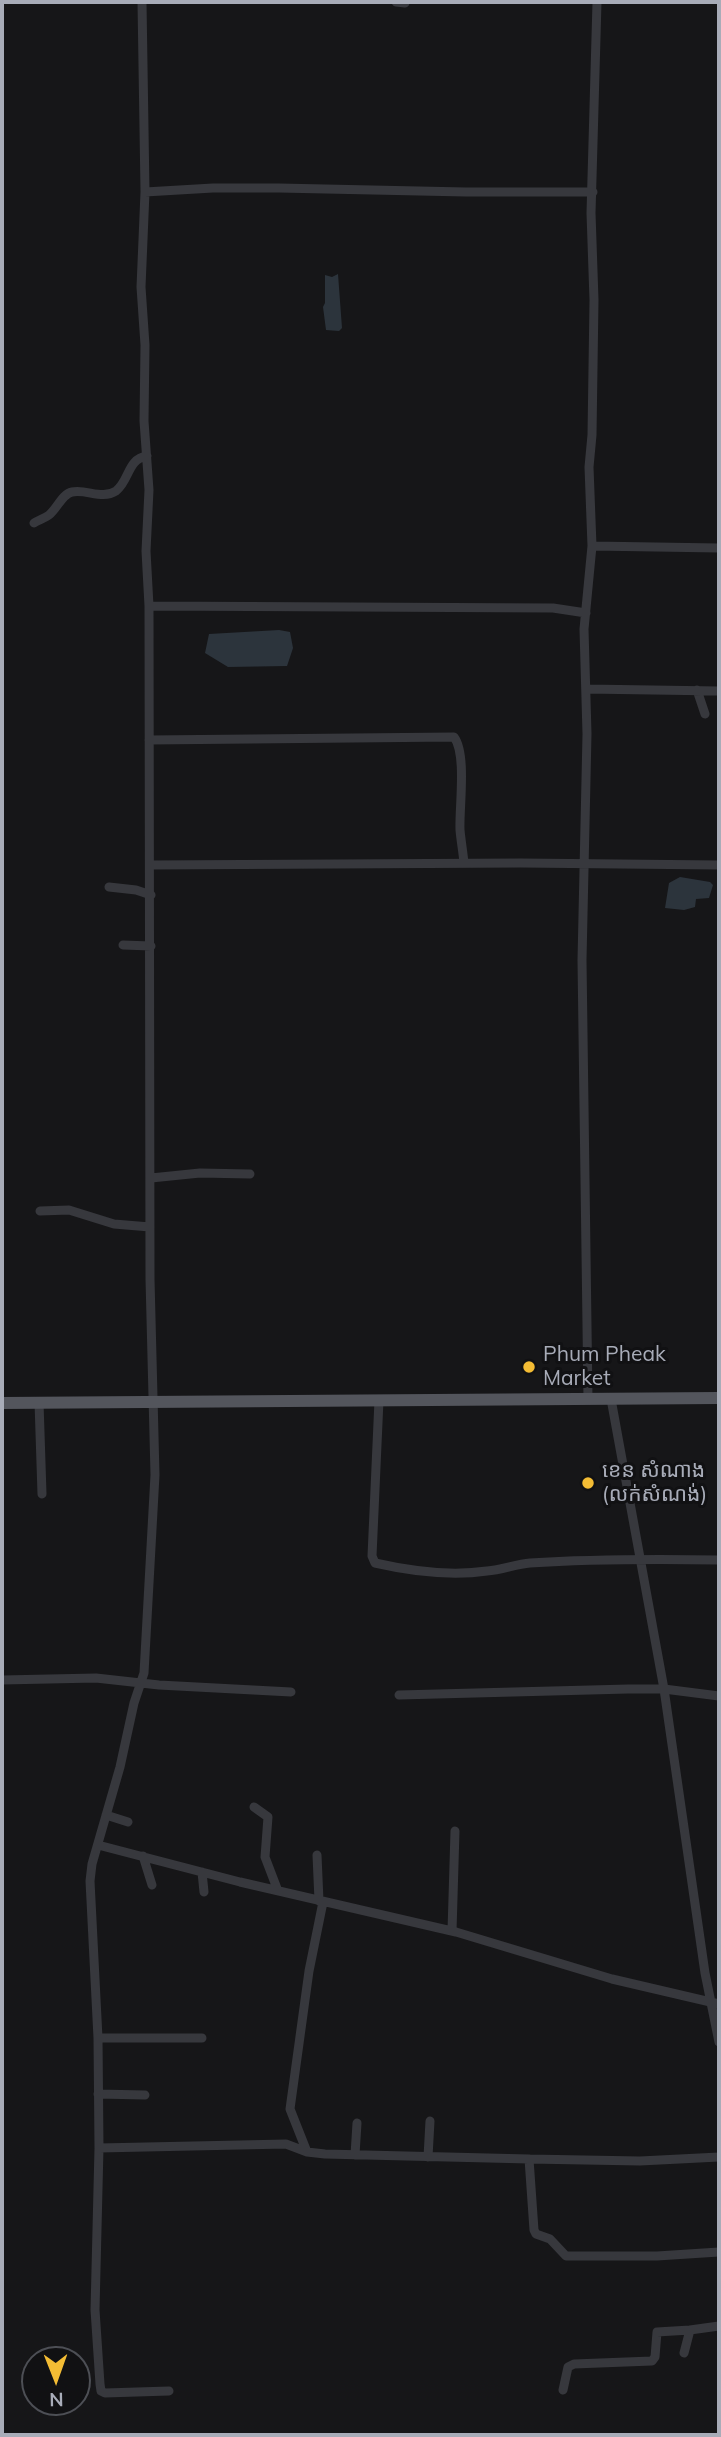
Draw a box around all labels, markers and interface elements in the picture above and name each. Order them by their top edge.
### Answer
place label: Phum Pheak Market [543,1342,666,1392]
marker: Phum Pheak Market [521,1359,537,1375]
place label: ខេន សំណាង (លក់សំណង់) [602,1458,707,1508]
marker: ខេន សំណាង (លក់សំណង់) [580,1475,596,1491]
north arrow [21,2346,91,2416]
text: N [49,2388,64,2412]

